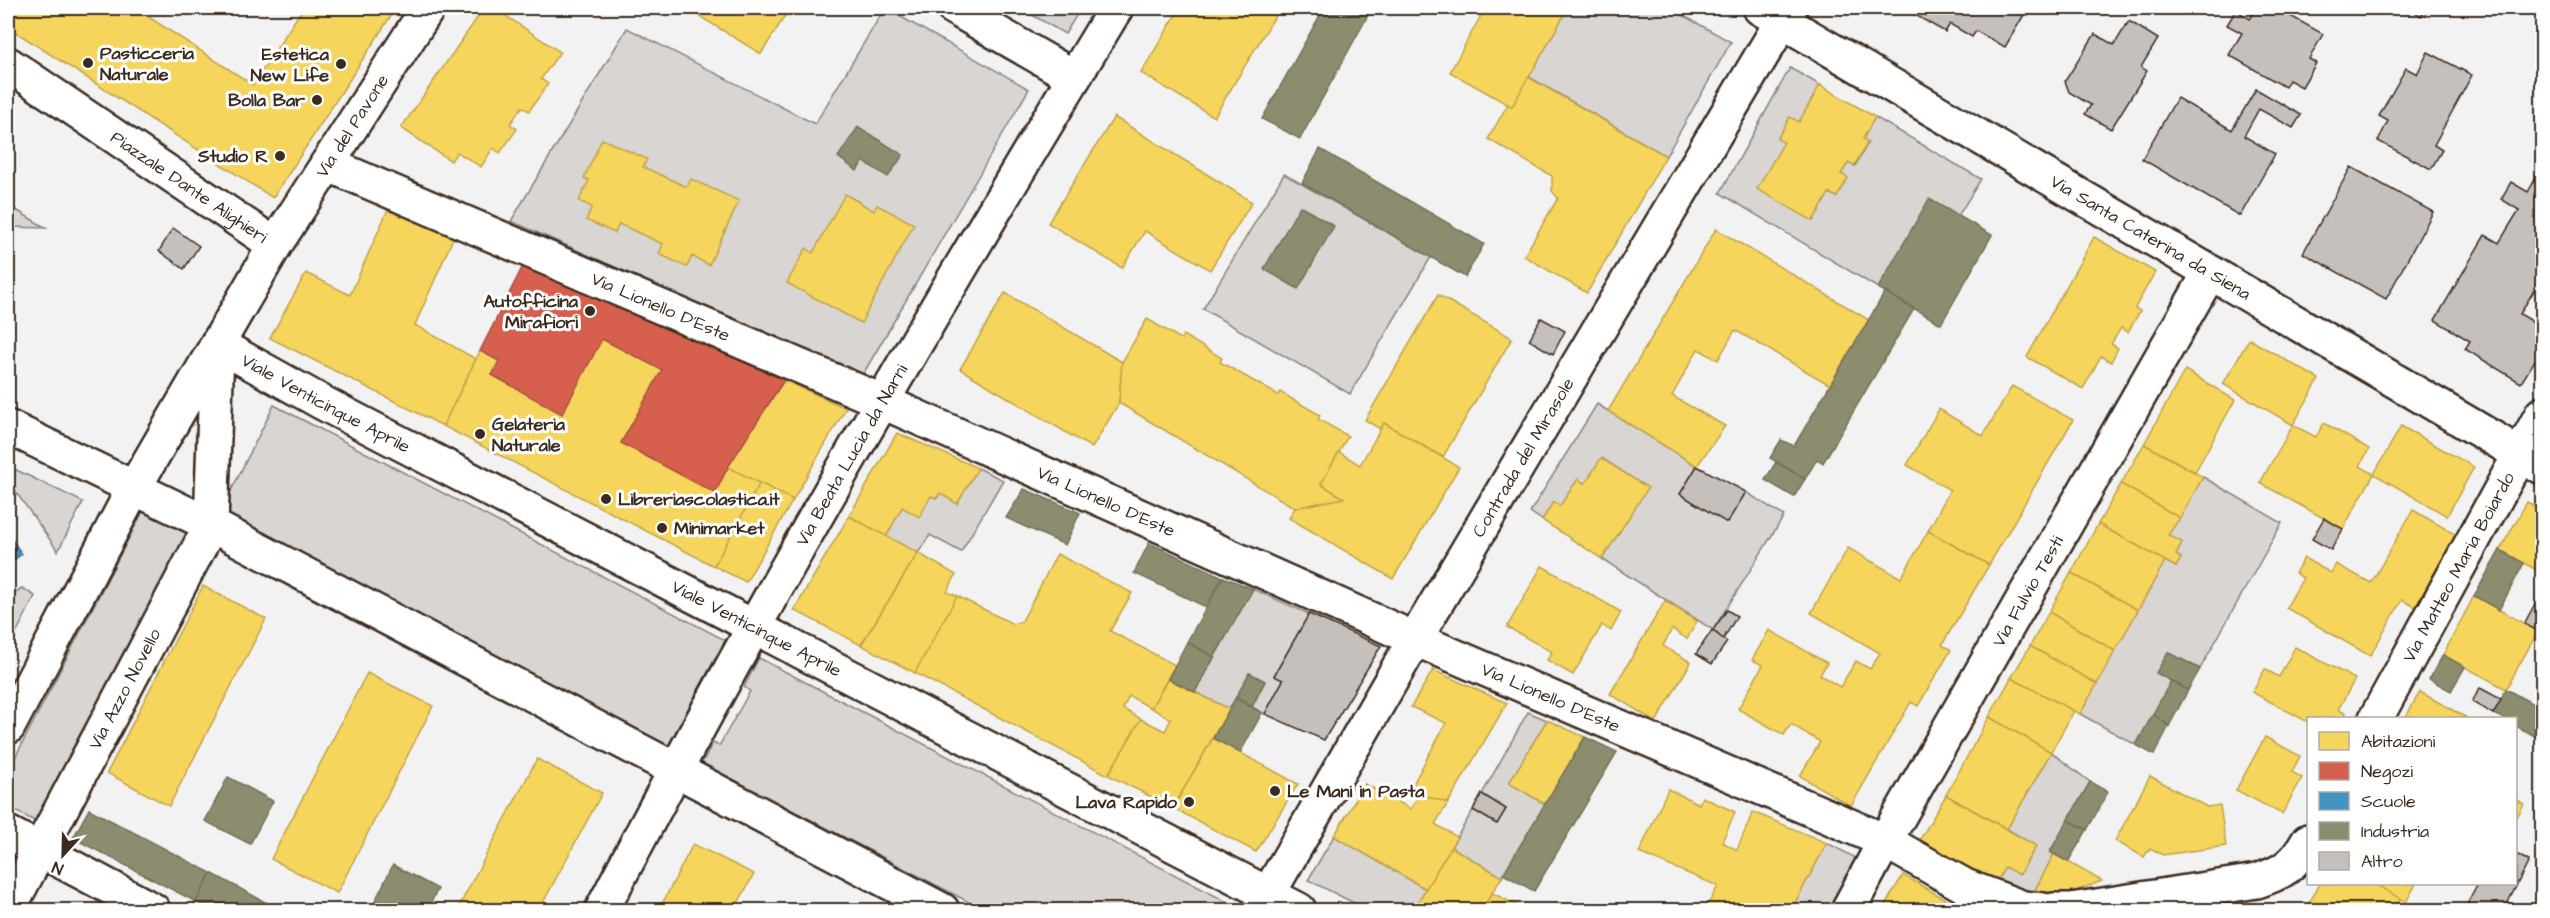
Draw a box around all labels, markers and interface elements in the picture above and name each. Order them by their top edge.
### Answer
place label: Pasticceria Naturale [100,41,195,87]
place label: Estetica New Life [251,42,330,88]
marker: Pasticceria Naturale [81,56,95,70]
marker: Estetica New Life [334,57,348,71]
street label: Via del Pavone [310,69,395,183]
place label: Bolla Bar [228,88,305,113]
marker: Bolla Bar [310,93,324,107]
street label: Piazzale Dante Alighieri [106,125,273,250]
place label: Studio R [197,144,268,169]
marker: Studio R [273,149,287,163]
street label: Via Santa Caterina da Siena [2045,169,2255,306]
street label: Via Lionello D'Este [587,266,734,348]
place label: Autofficina Mirafiori [484,289,579,335]
marker: Autofficina Mirafiori [583,304,597,318]
street label: Viale Venticinque Aprile [237,348,415,459]
street label: Via Beata Lucia da Narni [790,360,914,551]
street label: Contrada del Mirasole [1466,373,1581,542]
place label: Gelateria Naturale [492,412,566,458]
marker: Gelateria Naturale [473,427,487,441]
street label: Via Lionello D'Este [1033,460,1179,544]
street label: Via Matteo Maria Boiardo [2397,468,2521,667]
place label: Libreriascolastica.it [618,487,780,512]
marker: Libreriascolastica.it [599,492,613,506]
place label: Minimarket [674,516,765,541]
marker: Minimarket [655,521,669,535]
street label: Via Fulvio Testi [1986,531,2070,652]
street label: Viale Venticinque Aprile [667,574,846,683]
street label: Via Azzo Novello [83,624,167,754]
street label: Via Lionello D'Este [1477,657,1624,739]
legend [2307,717,2517,885]
text: Abitazioni [2361,729,2436,754]
text: Negozi [2361,759,2413,785]
place label: Le Mani in Pasta [1287,779,1425,804]
marker: Le Mani in Pasta [1268,784,1282,798]
text: Scuole [2361,789,2416,814]
place label: Lava Rapido [1076,790,1178,815]
marker: Lava Rapido [1182,795,1196,809]
text: Industria [2361,819,2429,844]
north arrow [33,825,93,885]
text: Altro [2361,849,2403,874]
text: N [49,856,67,880]

